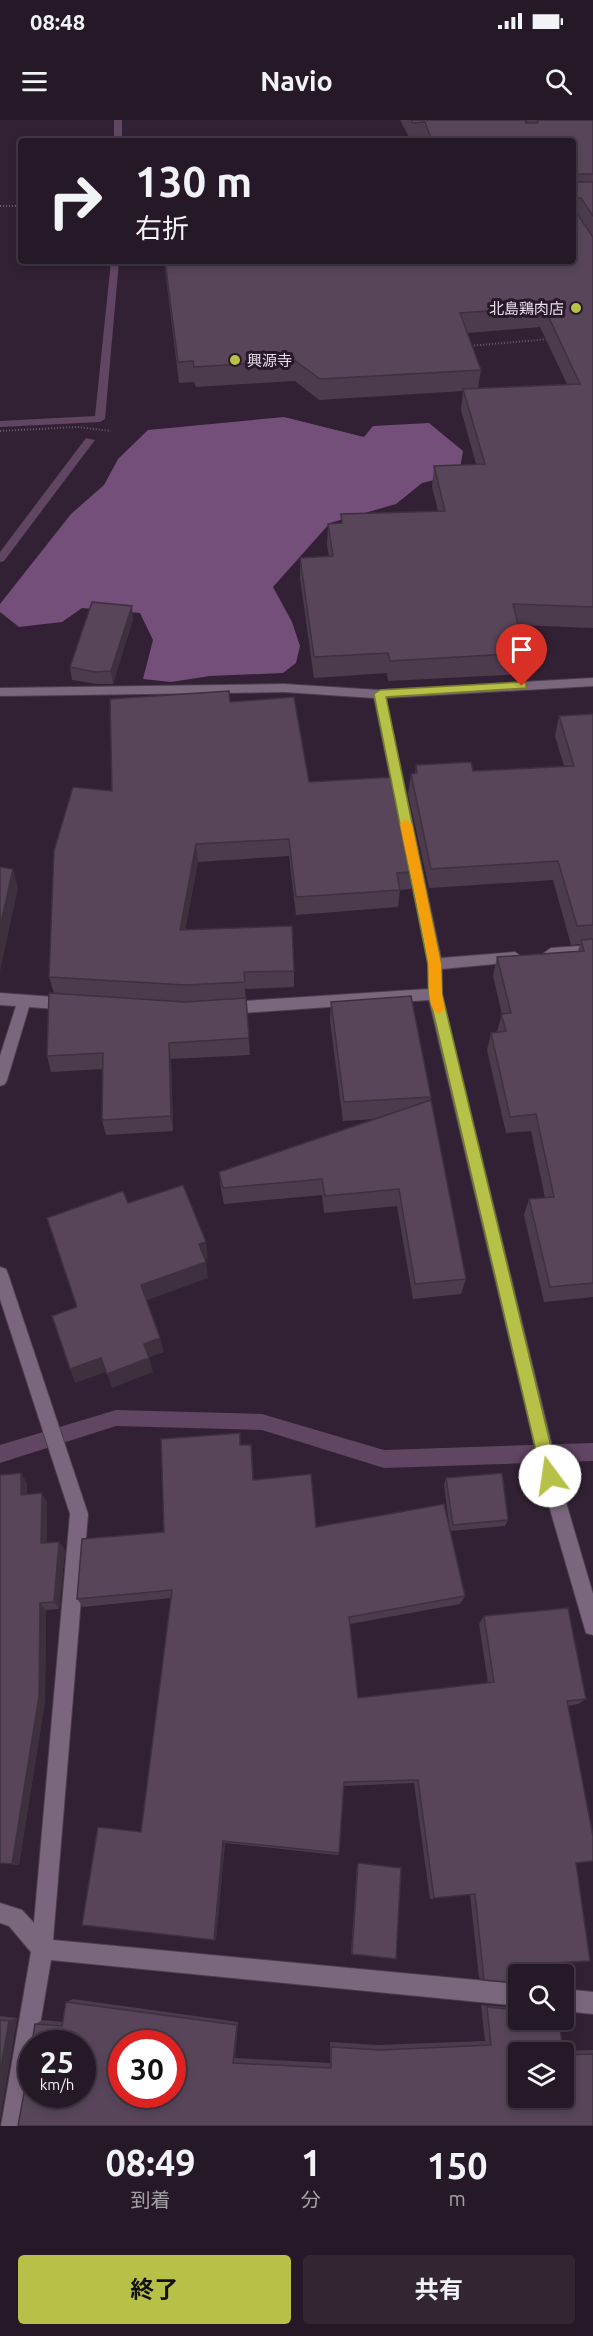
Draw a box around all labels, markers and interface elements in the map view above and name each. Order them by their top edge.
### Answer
text: 08:48 [30,9,85,34]
icon: menu [18,65,51,98]
icon: search [542,65,575,98]
text: Navio [260,66,333,96]
text: 130 m [135,158,252,205]
icon: right [36,162,114,240]
text: 右折 [135,213,189,243]
place label: 北島鶏肉店 [489,300,564,317]
marker: 北島鶏肉店 [569,301,583,315]
place label: 興源寺 [247,352,292,369]
marker: 興源寺 [228,353,242,367]
pin [496,624,547,686]
icon: arrive [505,633,538,666]
position arrow [518,1444,582,1508]
map controls [508,1964,574,2108]
button: search [508,1964,574,2030]
speed limit sign: 30 [108,2030,186,2108]
button: layers [508,2042,574,2108]
text: 25 [40,2045,74,2079]
text: km/h [40,2076,74,2093]
text: 08:49 [105,2142,196,2183]
text: 1 [301,2142,321,2183]
text: 150 [427,2145,488,2186]
text: m [448,2187,466,2210]
text: 到着 [130,2188,170,2211]
text: 分 [301,2188,321,2211]
button: 終了 [18,2255,291,2324]
button: 共有 [303,2255,575,2324]

